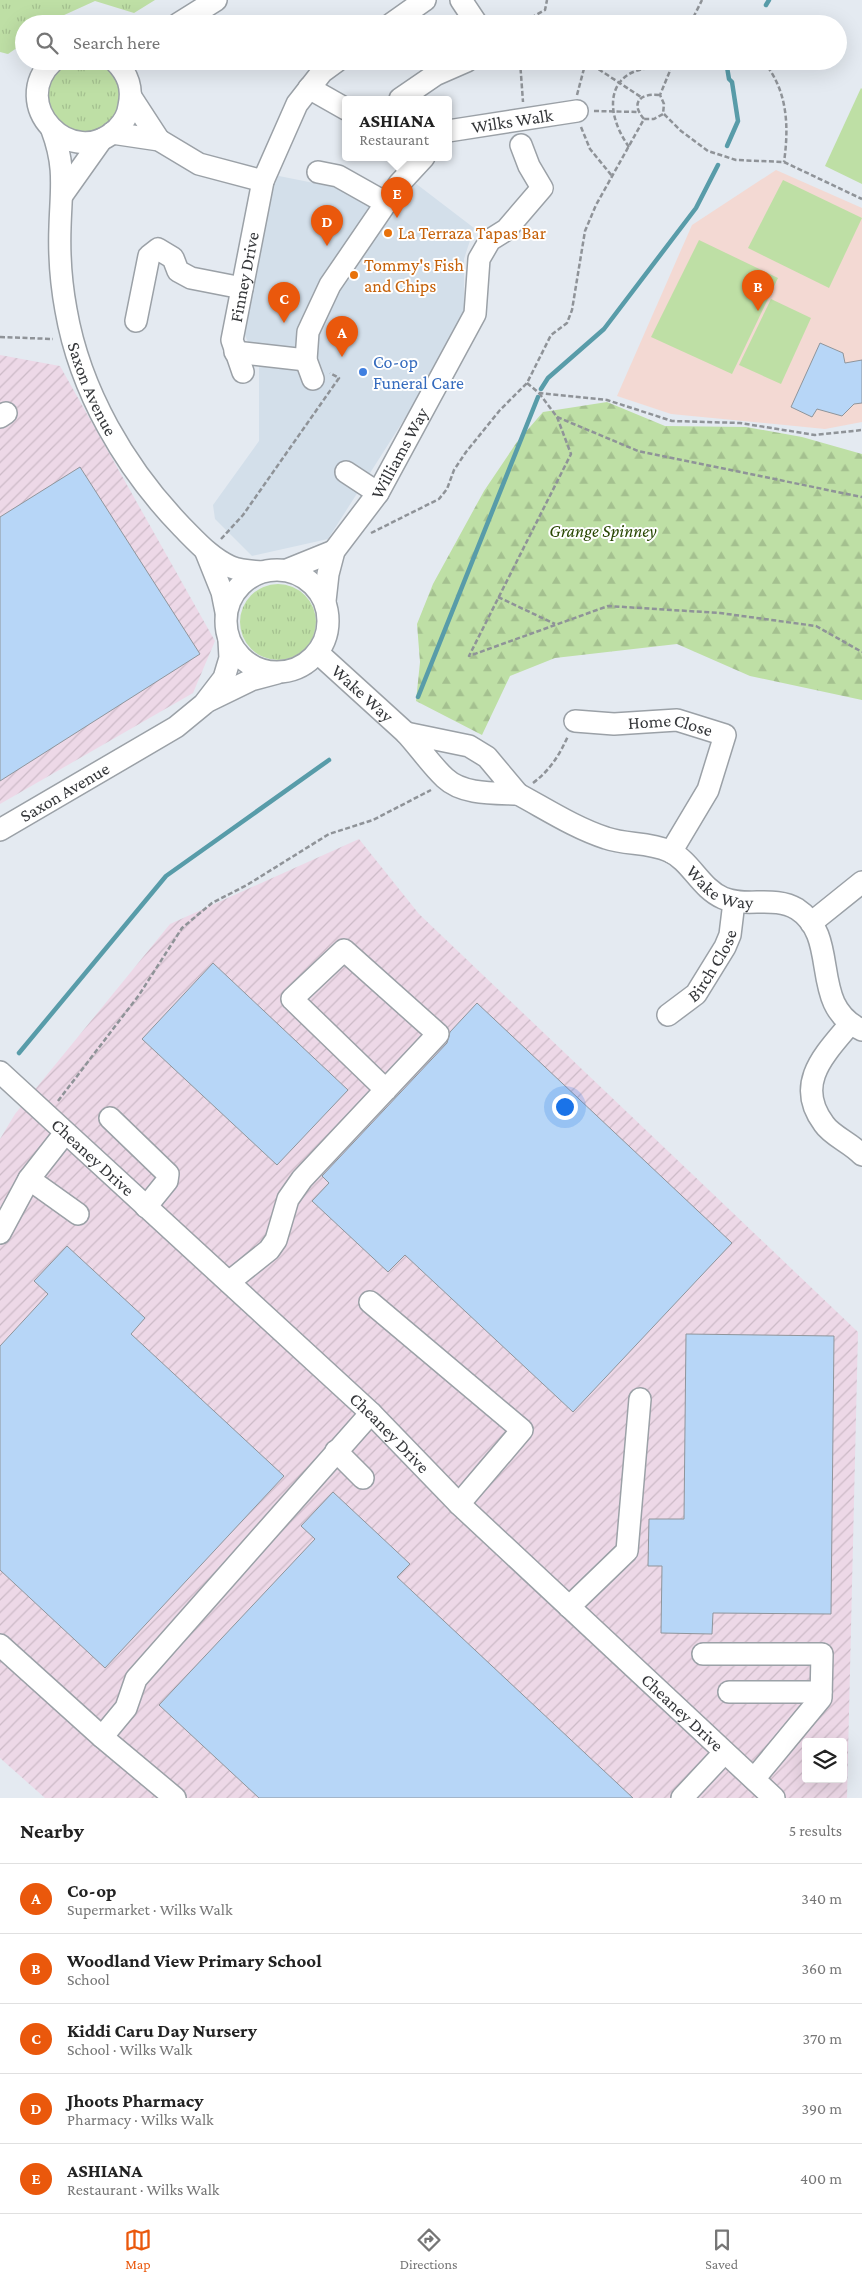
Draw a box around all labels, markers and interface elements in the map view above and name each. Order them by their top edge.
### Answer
search box [15,15,847,70]
icon: search [33,29,61,57]
text: Search here [73,32,160,53]
popup [342,96,452,161]
street label: Wilks Walk [470,105,555,137]
text: ASHIANA [359,110,435,131]
text: Restaurant [359,131,429,148]
pin: E [381,177,413,218]
pin: D [311,205,343,246]
place label: La Terraza Tapas Bar [398,223,547,243]
marker: La Terraza Tapas Bar [382,227,394,239]
street label: Finney Drive [226,230,263,324]
place label: Tommy's Fish and Chips [364,255,464,296]
marker: Tommy's Fish and Chips [348,269,360,281]
pin: B [742,270,774,311]
pin: C [268,282,300,323]
pin: A [326,316,358,357]
street label: Saxon Avenue [64,340,121,439]
place label: Co-op Funeral Care [373,352,464,393]
marker: Co-op Funeral Care [357,366,369,378]
street label: Williams Way [367,404,433,502]
park label: Grange Spinney [549,521,657,541]
street label: Wake Way [328,660,398,727]
street label: Home Close [627,710,715,741]
street label: Saxon Avenue [17,758,113,826]
street label: Wake Way [682,861,754,912]
street label: Birch Close [684,929,741,1006]
your location [552,1094,578,1120]
street label: Cheaney Drive [47,1114,138,1200]
street label: Cheaney Drive [346,1388,434,1477]
street label: Cheaney Drive [637,1669,728,1756]
map controls [802,1738,847,1783]
button: layers [802,1738,847,1783]
text: Nearby [20,1819,84,1843]
text: 5 results [789,1822,842,1839]
text: Co-op [67,1880,117,1901]
text: A [31,1890,41,1907]
text: 340 m [801,1890,842,1907]
text: Supermarket · Wilks Walk [67,1901,233,1918]
text: Woodland View Primary School [67,1950,322,1971]
text: B [31,1960,41,1977]
text: 360 m [801,1960,842,1977]
text: School [67,1971,110,1988]
text: Kiddi Caru Day Nursery [67,2020,257,2041]
text: C [31,2030,41,2047]
text: 370 m [803,2030,842,2047]
text: School · Wilks Walk [67,2041,192,2058]
text: Jhoots Pharmacy [67,2090,204,2111]
text: D [30,2100,42,2117]
text: 390 m [801,2100,842,2117]
text: Pharmacy · Wilks Walk [67,2111,214,2128]
text: ASHIANA [67,2160,143,2181]
text: E [31,2170,41,2187]
text: 400 m [800,2170,842,2187]
text: Restaurant · Wilks Walk [67,2181,220,2198]
tab: Map [124,2226,152,2272]
tab: Directions [400,2226,458,2272]
tab: Saved [705,2226,738,2272]

